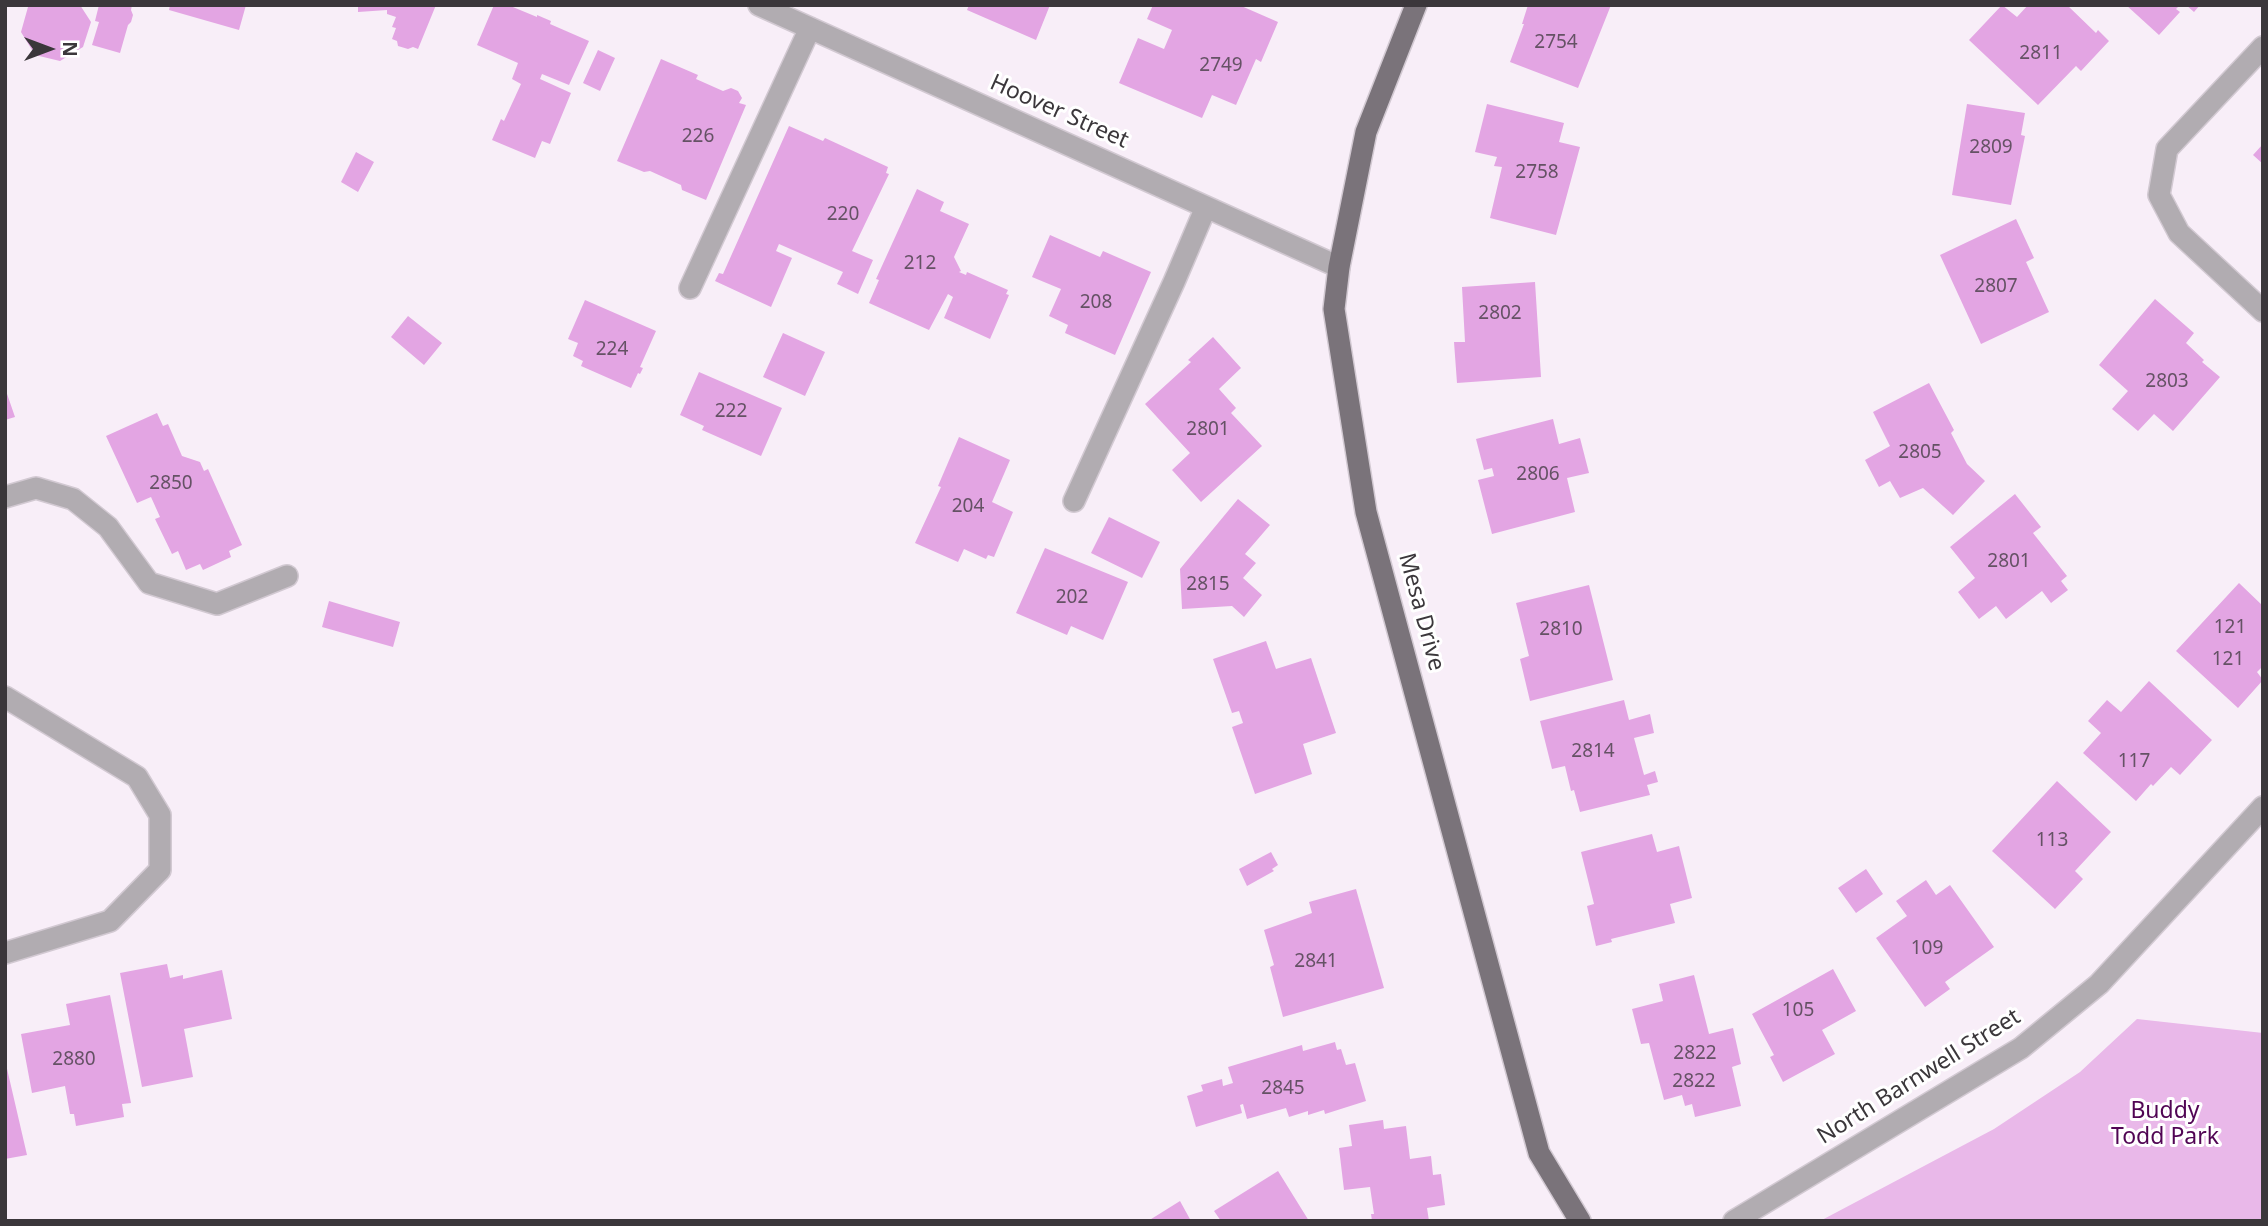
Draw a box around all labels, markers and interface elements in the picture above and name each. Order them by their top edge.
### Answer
north arrow [14,14,84,84]
house number: 2754 [1534,32,1578,54]
text: N [57,41,83,57]
house number: 2811 [2019,43,2063,65]
house number: 2749 [1199,55,1243,77]
street label: Hoover Street [985,69,1133,155]
house number: 226 [682,126,714,148]
house number: 2809 [1969,137,2013,159]
house number: 2758 [1515,162,1559,184]
house number: 220 [827,204,859,226]
house number: 212 [904,253,936,275]
house number: 2807 [1974,276,2018,298]
house number: 208 [1080,292,1112,314]
house number: 2802 [1478,303,1522,325]
house number: 224 [596,339,628,361]
house number: 2803 [2145,371,2189,393]
house number: 222 [715,401,747,423]
house number: 2801 [1186,419,1230,441]
house number: 2805 [1898,442,1942,464]
house number: 2806 [1516,464,1560,486]
house number: 2850 [149,473,193,495]
house number: 204 [952,496,984,518]
street label: Mesa Drive [1392,550,1450,674]
house number: 2801 [1987,551,2031,573]
house number: 2815 [1186,574,1230,596]
house number: 202 [1056,587,1088,609]
house number: 121 [2214,617,2246,639]
house number: 2810 [1539,619,1583,641]
house number: 121 [2212,649,2244,671]
house number: 2814 [1571,741,1615,763]
house number: 117 [2118,751,2150,773]
house number: 113 [2036,830,2068,852]
house number: 109 [1911,938,1943,960]
house number: 2841 [1294,951,1338,973]
house number: 105 [1782,1000,1814,1022]
street label: North Barnwell Street [1812,1003,2026,1151]
house number: 2822 [1673,1043,1717,1065]
house number: 2880 [52,1049,96,1071]
house number: 2822 [1672,1071,1716,1093]
house number: 2845 [1261,1078,1305,1100]
park label: Buddy Todd Park [2111,1097,2219,1151]

